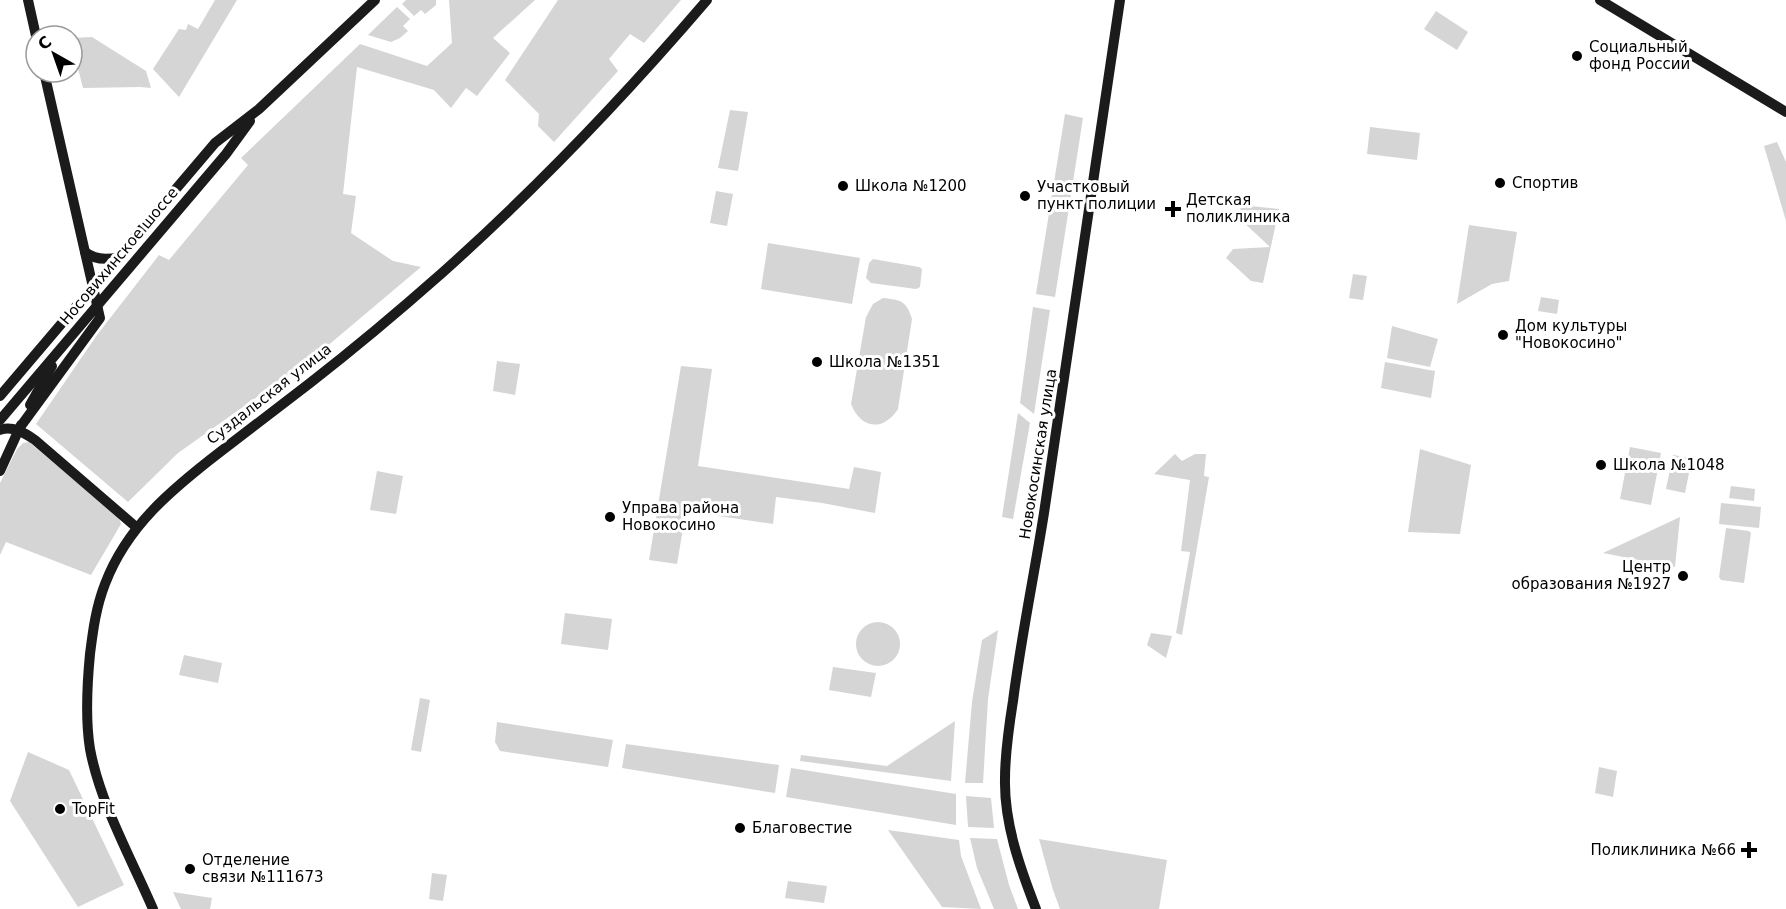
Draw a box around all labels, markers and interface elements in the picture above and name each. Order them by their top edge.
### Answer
north arrow [24,24,84,84]
text: С [34,32,55,54]
place label: Социальный фонд России [1589,38,1690,73]
marker: Социальный фонд России [1570,49,1584,63]
place label: Спортив [1512,174,1578,192]
marker: Спортив [1493,176,1507,190]
place label: Школа №1200 [855,177,967,195]
place label: Участковый пункт полиции [1037,178,1156,213]
marker: Школа №1200 [836,179,850,193]
street label: Носовихинское шоссе [56,184,182,328]
marker: Участковый пункт полиции [1018,189,1032,203]
place label: Детская поликлиника [1186,191,1291,226]
marker: Детская поликлиника [1164,200,1182,218]
place label: Дом культуры "Новокосино" [1515,317,1627,352]
marker: Дом культуры "Новокосино" [1496,328,1510,342]
street label: Суздальская улица [203,340,335,448]
place label: Школа №1351 [829,353,941,371]
marker: Школа №1351 [810,355,824,369]
street label: Новокосинская улица [1016,367,1060,541]
place label: Школа №1048 [1613,456,1725,474]
marker: Школа №1048 [1594,458,1608,472]
place label: Управа района Новокосино [622,499,739,534]
marker: Управа района Новокосино [603,510,617,524]
place label: Центр образования №1927 [1512,558,1671,593]
marker: Центр образования №1927 [1676,569,1690,583]
place label: TopFit [71,800,115,818]
marker: TopFit [53,802,67,816]
place label: Благовестие [752,819,852,837]
marker: Благовестие [733,821,747,835]
place label: Поликлиника №66 [1591,841,1736,859]
marker: Поликлиника №66 [1740,841,1758,859]
place label: Отделение связи №111673 [202,851,323,886]
marker: Отделение связи №111673 [183,862,197,876]

